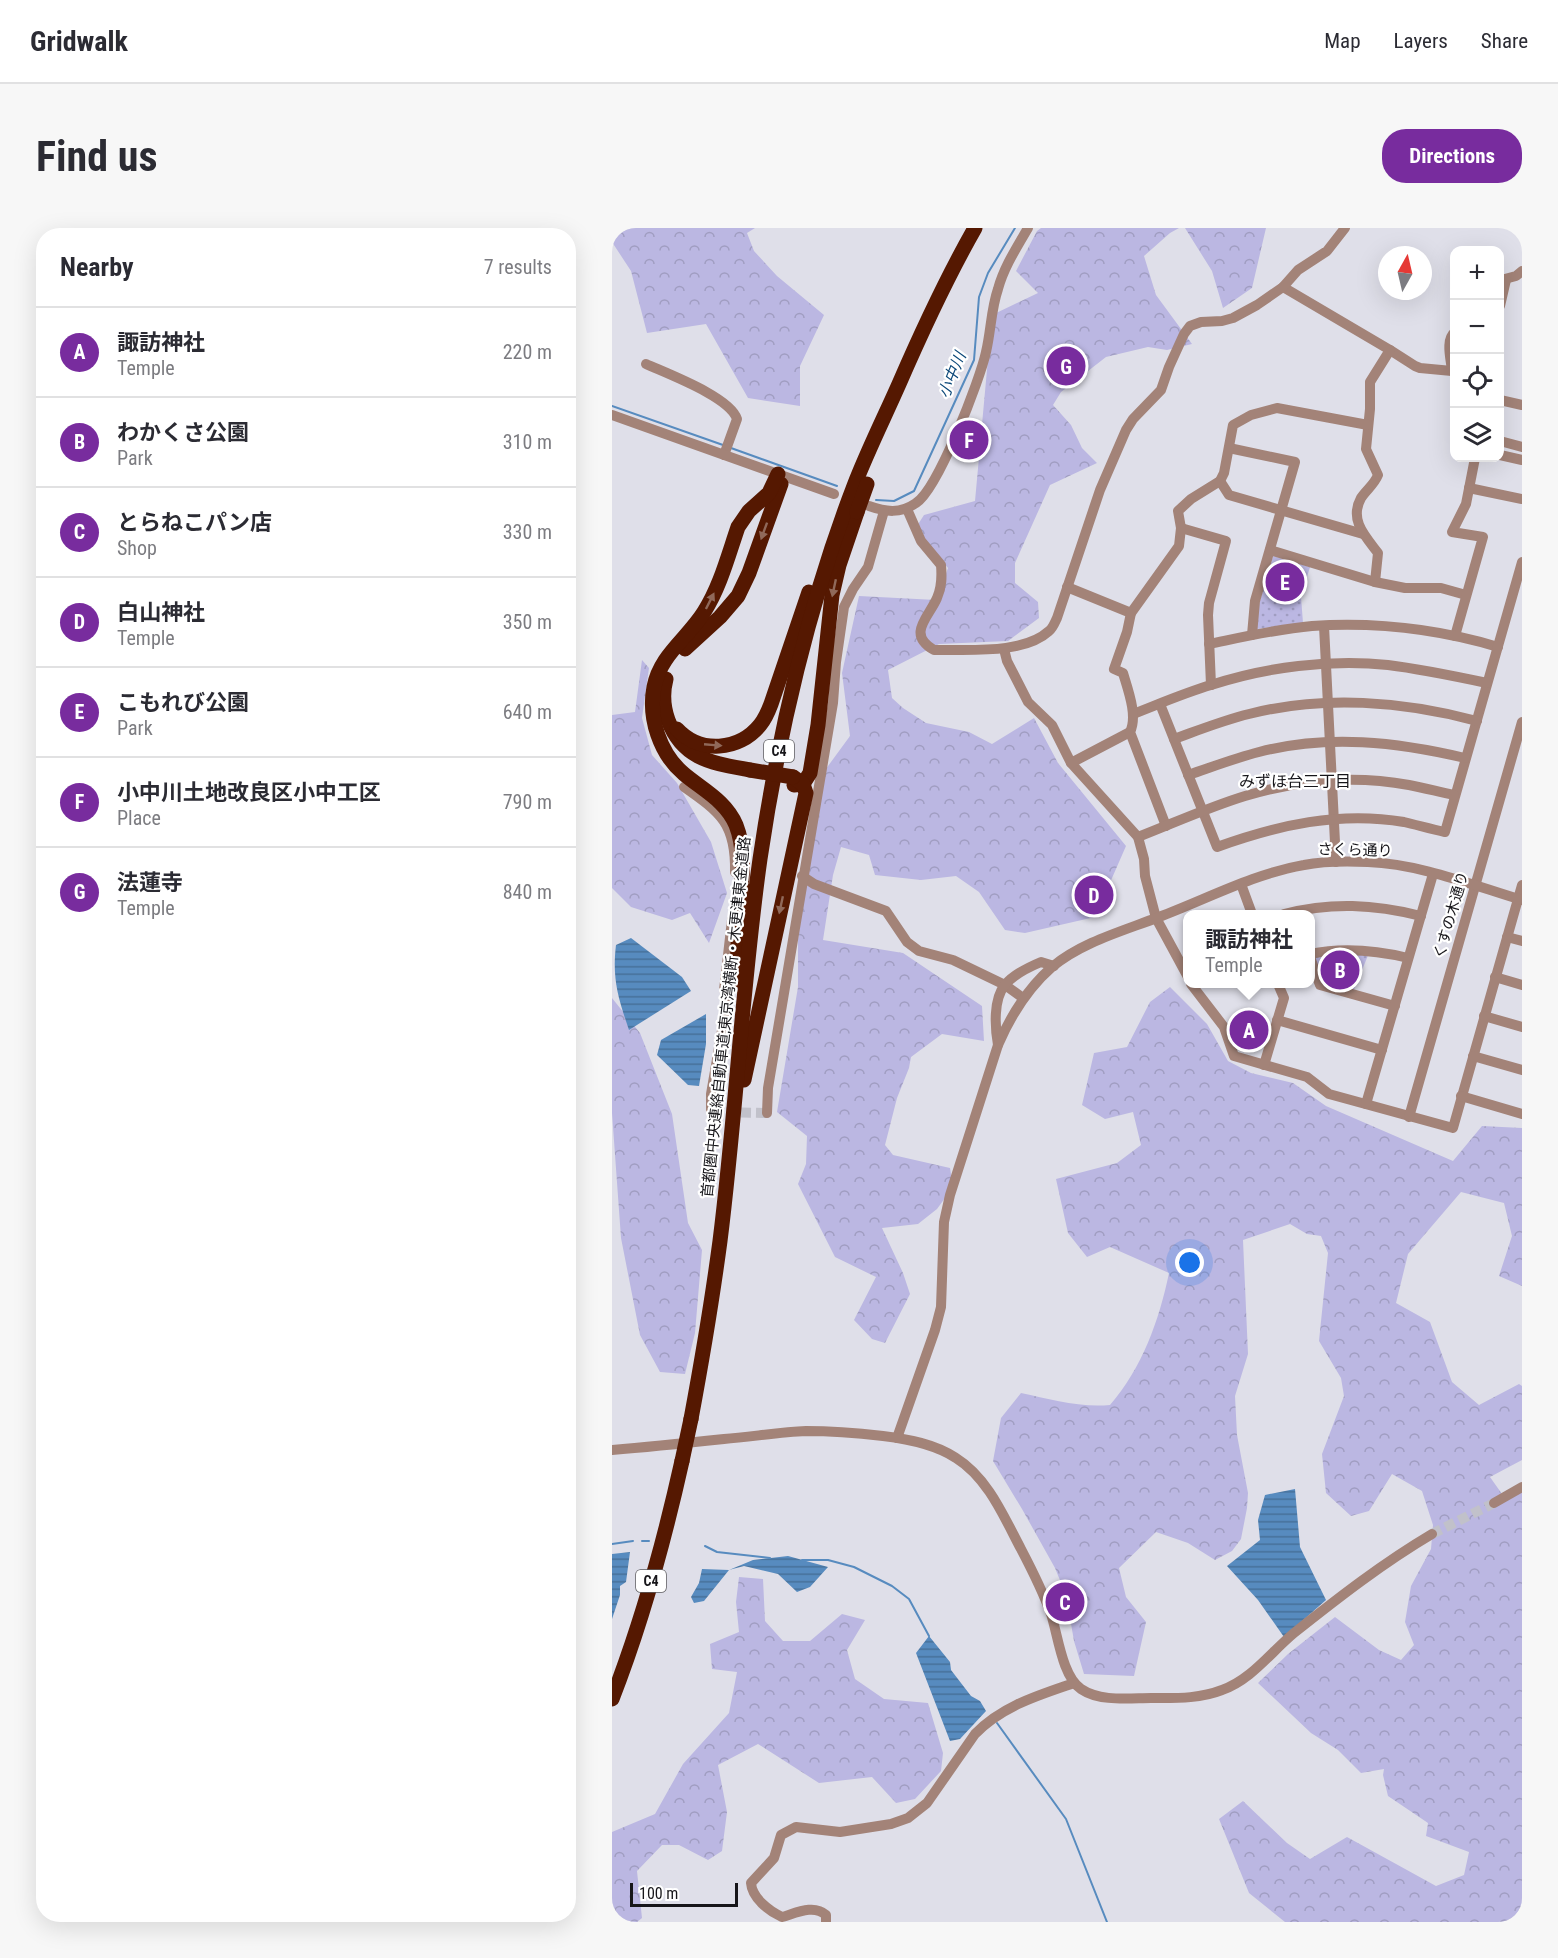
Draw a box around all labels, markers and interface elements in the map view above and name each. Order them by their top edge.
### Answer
text: Gridwalk [30,25,128,58]
text: Map [1324,29,1361,53]
text: Layers [1394,29,1448,53]
text: Share [1481,29,1528,53]
button: Directions [1382,129,1522,183]
text: Find us [36,132,157,181]
north arrow [1378,246,1432,300]
map controls [1450,246,1504,462]
button: + [1450,246,1504,300]
text: Nearby [60,252,134,282]
text: 7 results [484,255,552,279]
button: − [1450,300,1504,354]
text: 諏訪神社 [117,330,205,355]
text: A [74,340,85,364]
text: 220 m [503,340,552,364]
pin: G [1046,344,1086,388]
water label: 小中川 [934,347,971,401]
button: locate [1450,354,1504,408]
text: Temple [117,356,175,380]
button: layers [1450,408,1504,462]
pin: F [950,418,988,462]
text: わかくさ公園 [117,420,249,445]
text: B [74,430,85,454]
text: 310 m [503,430,552,454]
text: Park [117,446,153,470]
text: とらねこパン店 [117,510,272,535]
text: C [74,520,85,544]
text: 330 m [503,520,552,544]
one-way arrow [759,522,769,540]
text: Shop [117,536,157,560]
pin: E [1266,560,1304,604]
one-way arrow [829,579,838,598]
one-way arrow [705,592,715,609]
text: 白山神社 [117,600,205,625]
text: D [74,610,85,634]
text: 350 m [503,610,552,634]
text: Temple [117,626,175,650]
text: こもれび公園 [117,690,249,715]
text: E [75,700,84,724]
text: 640 m [503,700,552,724]
text: Park [117,716,153,740]
one-way arrow [703,740,722,750]
road number: C4 [764,740,794,762]
district label: みずほ台三丁目 [1239,772,1351,791]
text: 小中川土地改良区小中工区 [117,780,381,805]
text: F [75,790,84,814]
text: 790 m [503,790,552,814]
text: Place [117,806,161,830]
street label: 首都圏中央連絡自動車道;東京湾横断・木更津東金道路 [698,836,754,1198]
street label: さくら通り [1317,840,1393,860]
street label: くすの木通り [1430,869,1472,961]
text: 法蓮寺 [117,870,183,895]
pin: D [1074,872,1114,918]
text: G [74,880,85,904]
text: 840 m [503,880,552,904]
one-way arrow [776,895,786,914]
text: Temple [117,896,175,920]
popup [1183,910,1315,988]
text: 諏訪神社 [1205,927,1293,952]
pin: B [1320,948,1360,992]
text: Temple [1205,953,1263,977]
pin: A [1230,1008,1268,1052]
your location [1175,1248,1204,1277]
road number: C4 [636,1570,666,1592]
pin: C [1046,1580,1084,1624]
scale bar [630,1880,738,1908]
text: 100 m [639,1884,678,1903]

